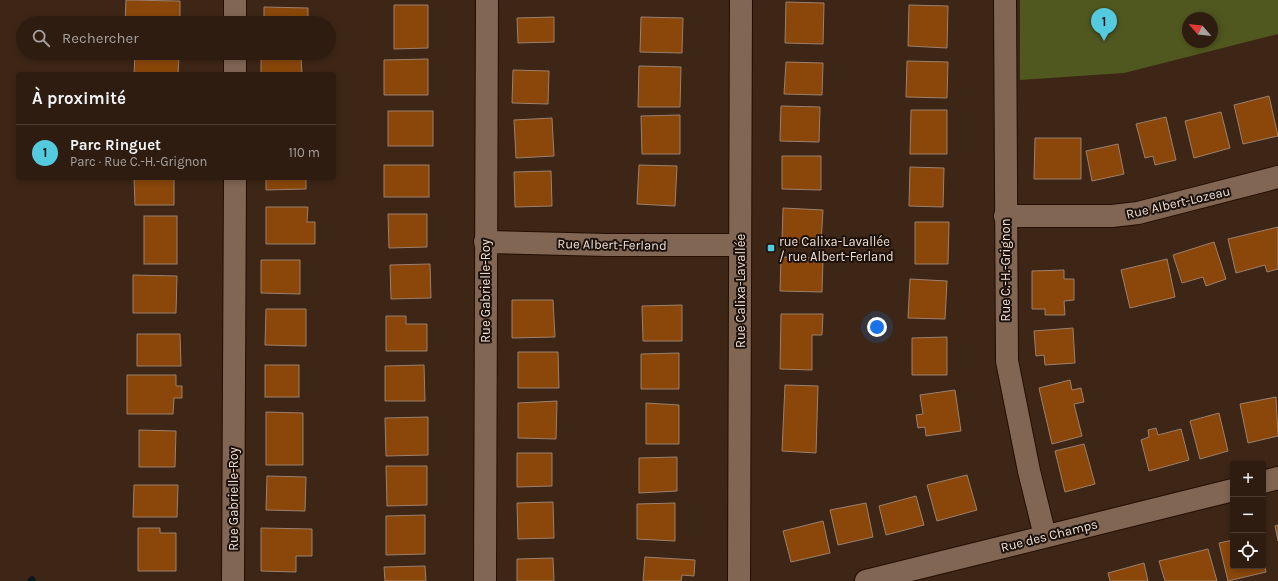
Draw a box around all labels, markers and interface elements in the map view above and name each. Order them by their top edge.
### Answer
pin: 1 [1091,8,1117,41]
north arrow [1182,12,1218,48]
search box [16,16,336,60]
icon: search [30,27,52,49]
text: Rechercher [62,29,139,47]
text: À proximité [32,88,126,108]
text: Parc Ringuet [70,136,161,154]
text: 1 [43,145,47,160]
text: 110 m [288,145,320,160]
text: Parc · Rue C.-H.-Grignon [70,154,207,169]
street label: Rue Albert-Lozeau [1125,183,1232,222]
street label: Rue C.-H.-Grignon [998,218,1013,322]
street label: Rue Calixa-Lavallée [733,234,748,348]
place label: rue Calixa-Lavallée / rue Albert-Ferland [779,234,894,264]
street label: Rue Albert-Ferland [557,236,667,253]
street label: Rue Gabrielle-Roy [478,239,493,343]
marker: rue Calixa-Lavallée / rue Albert-Ferland [766,243,776,253]
your location [867,317,887,337]
street label: Rue Gabrielle-Roy [226,447,241,551]
map controls [1230,461,1266,569]
button: + [1230,461,1266,497]
button: − [1230,497,1266,533]
street label: Rue des Champs [999,516,1099,555]
button: locate [1230,533,1266,569]

